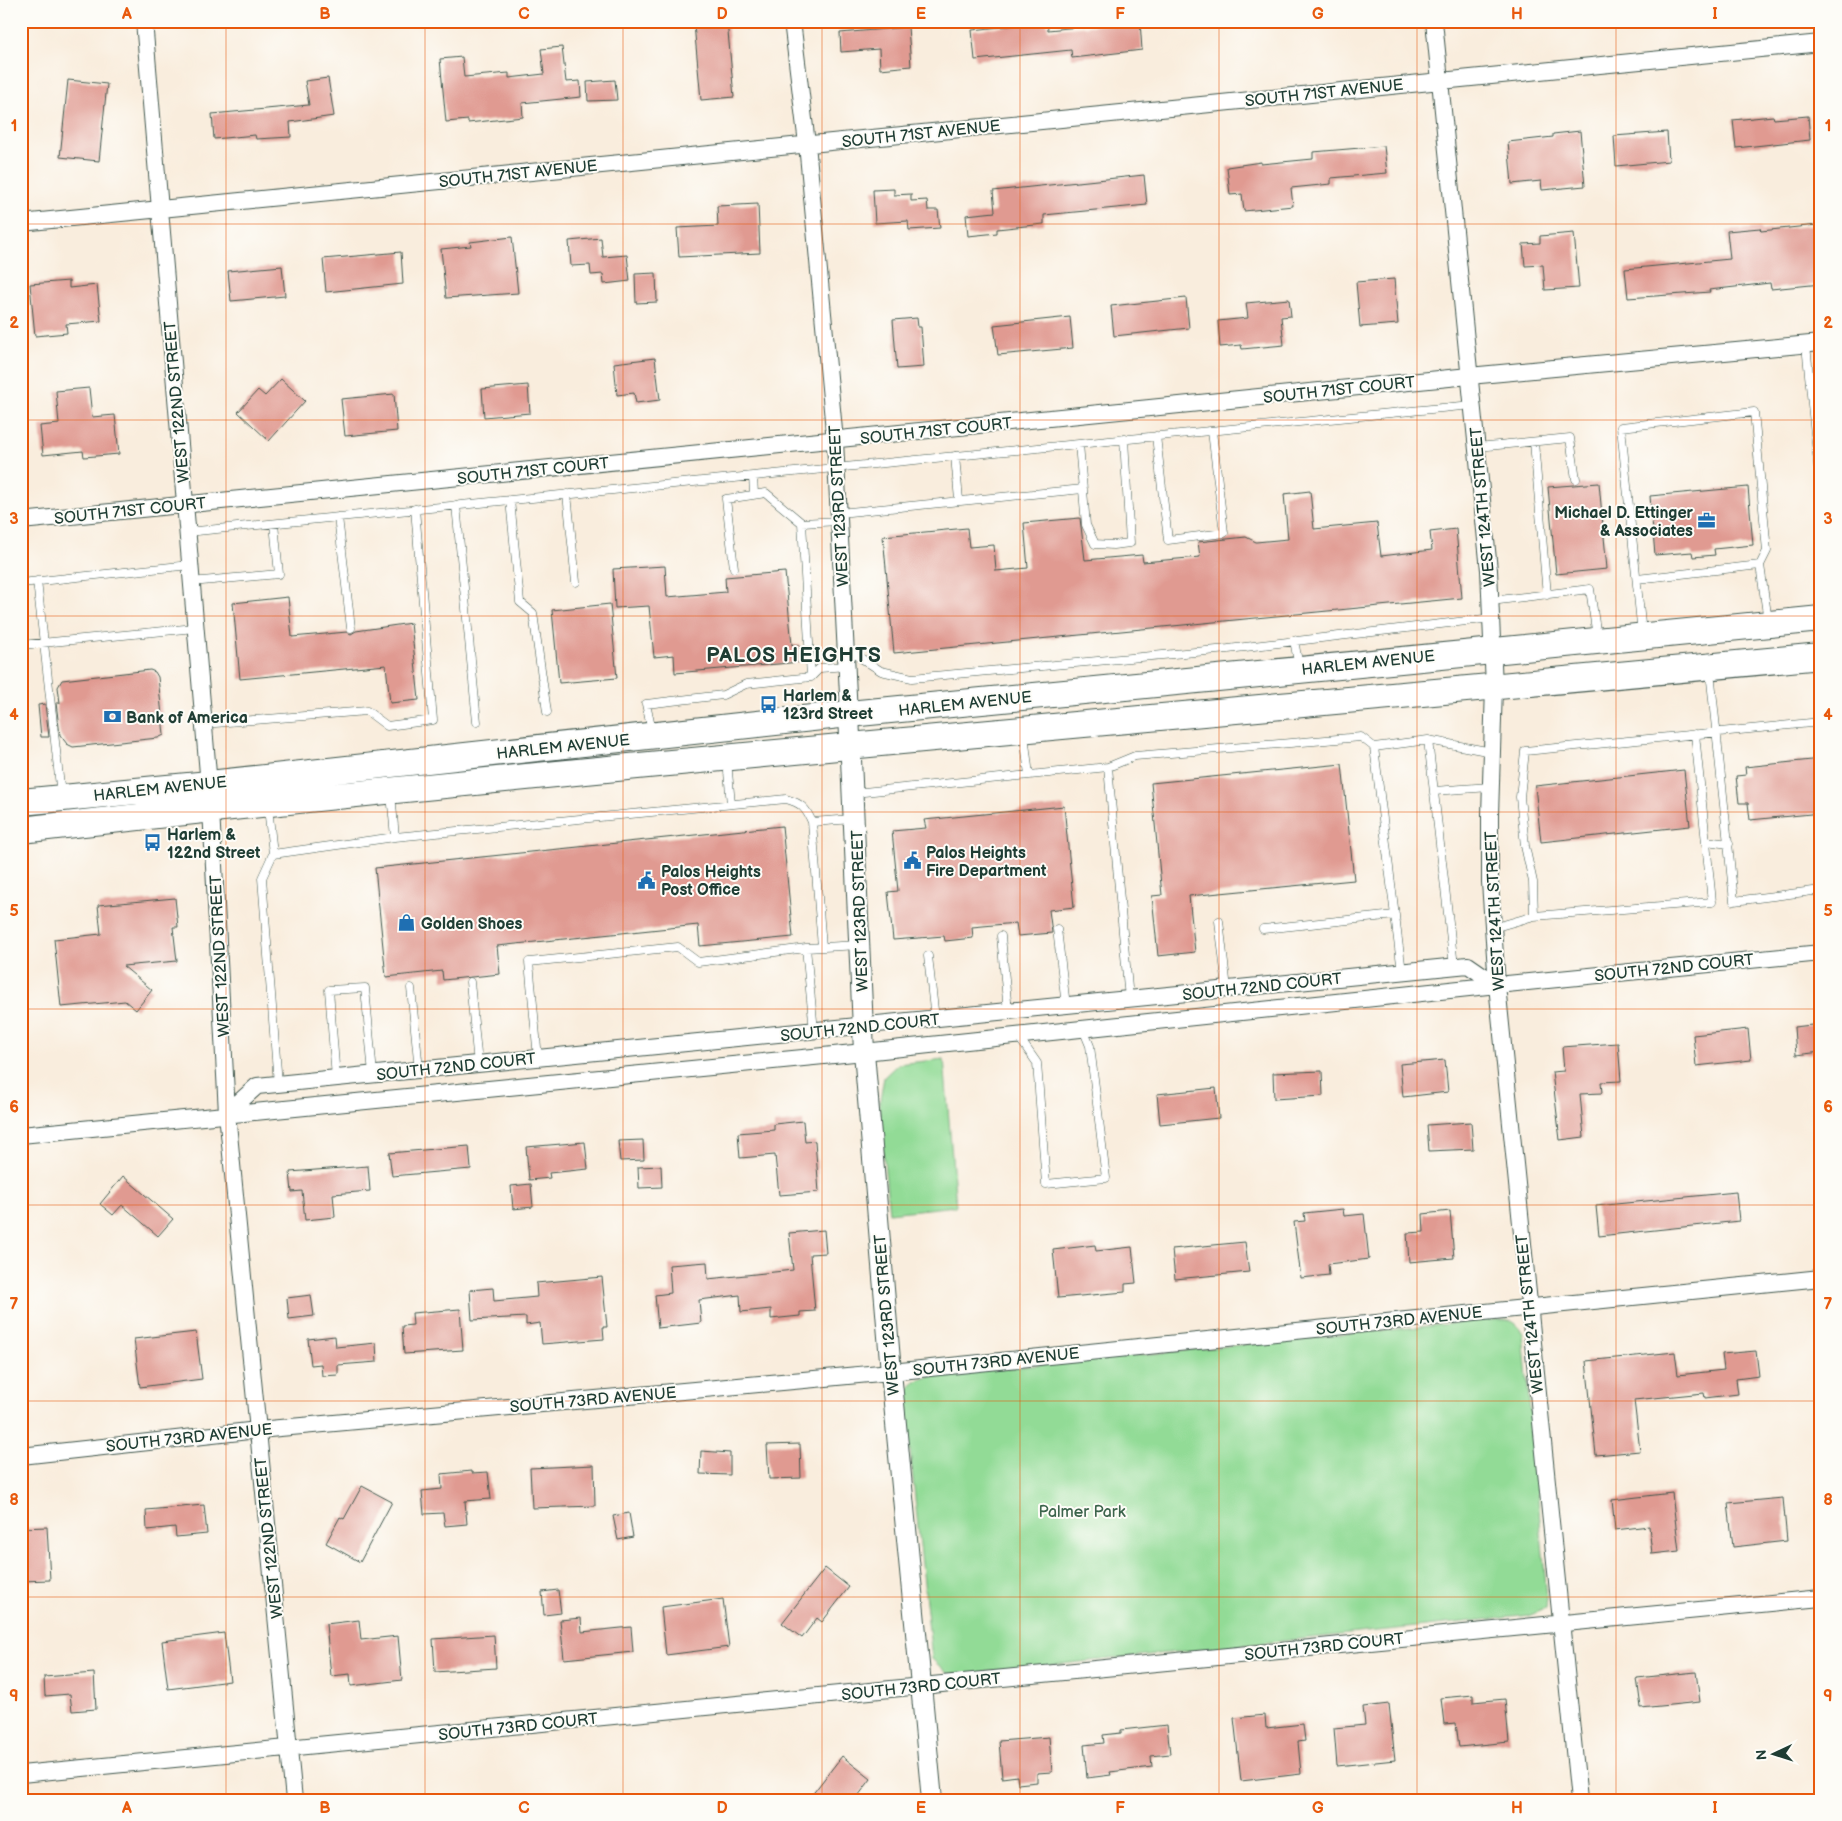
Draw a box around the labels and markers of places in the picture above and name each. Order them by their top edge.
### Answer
place label: Michael D. Ettinger & Associates [1554,504,1694,541]
office icon: Michael D. Ettinger & Associates [1697,511,1717,531]
place label: Harlem & 123rd Street [783,687,873,724]
bus stop icon: Harlem & 123rd Street [759,694,779,714]
bank icon: Bank of America [102,707,122,727]
place label: Bank of America [126,709,248,728]
place label: Harlem & 122nd Street [167,826,261,863]
bus stop icon: Harlem & 122nd Street [143,833,163,853]
place label: Palos Heights Fire Department [926,844,1047,881]
public building icon: Palos Heights Fire Department [902,851,922,871]
place label: Palos Heights Post Office [661,863,761,900]
public building icon: Palos Heights Post Office [637,870,657,890]
shop icon: Golden Shoes [397,913,417,933]
place label: Golden Shoes [421,915,522,934]

